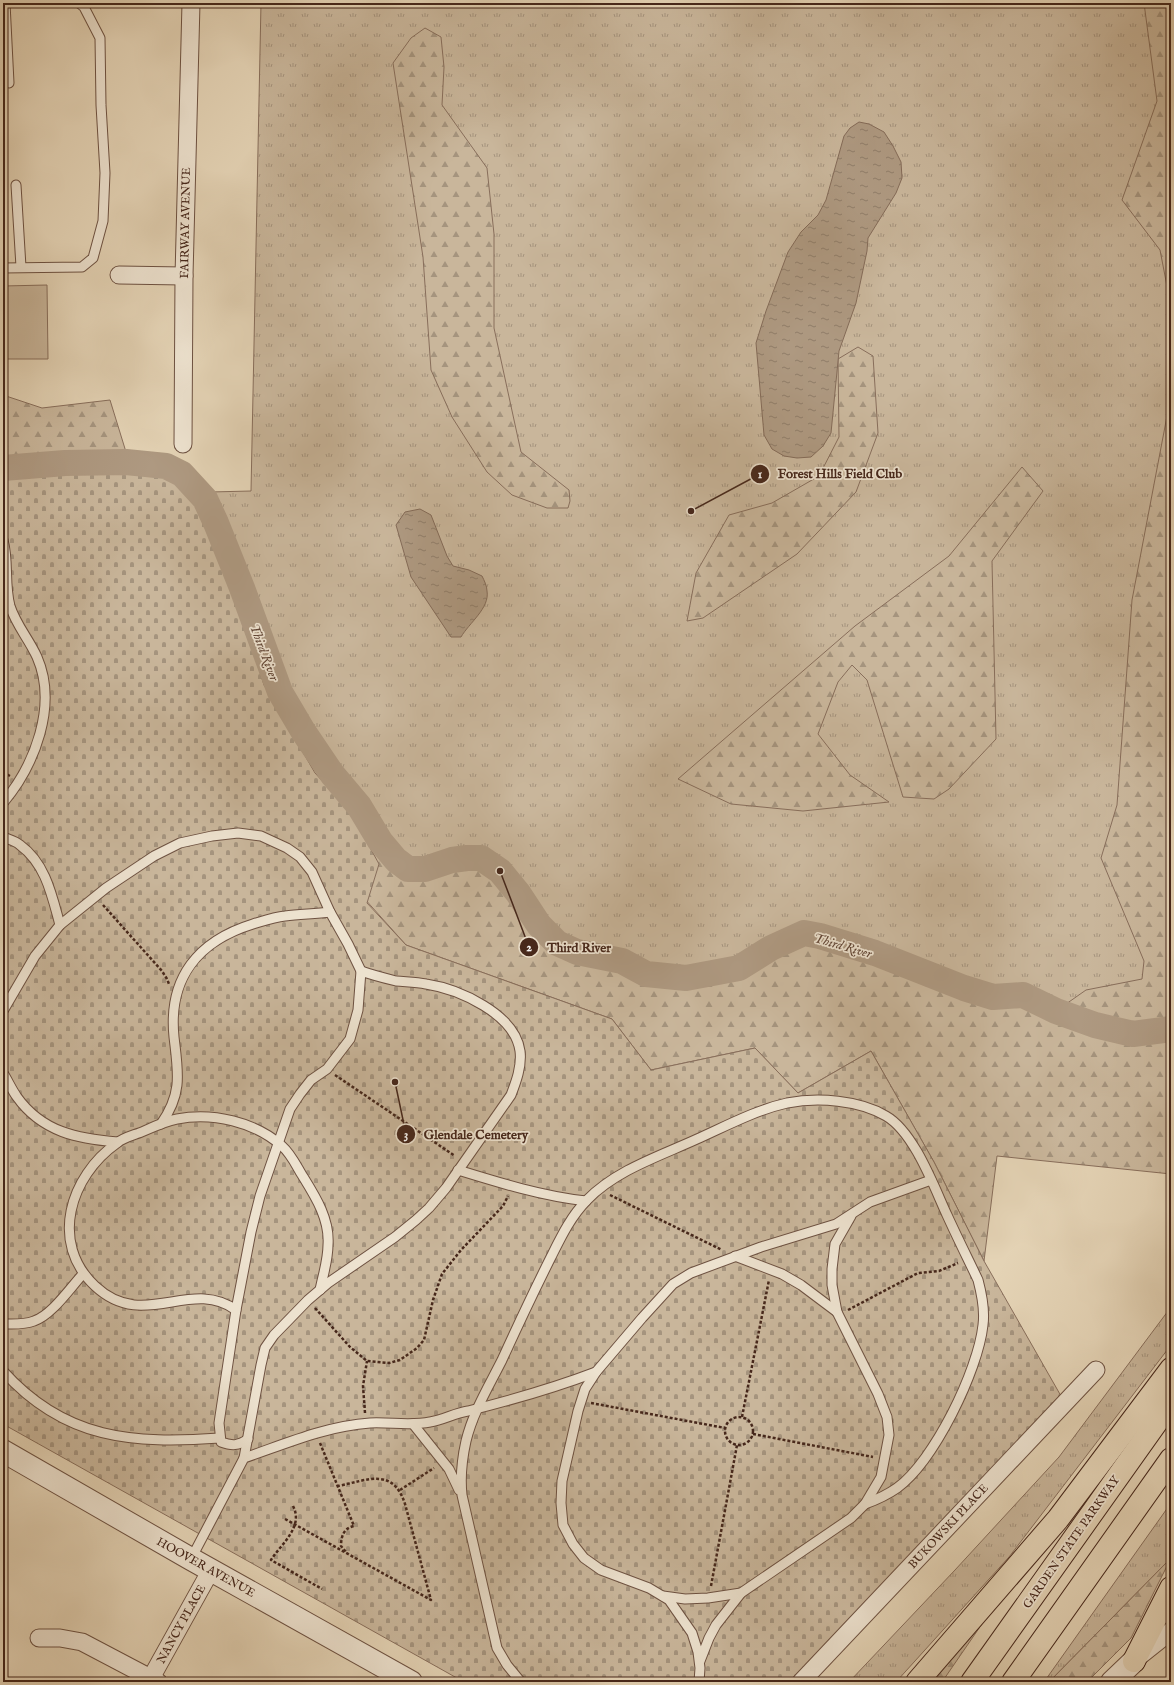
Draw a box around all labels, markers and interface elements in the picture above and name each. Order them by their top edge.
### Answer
street label: FAIRWAY AVENUE [177,167,194,279]
callout: Forest Hills Field Club [750,461,910,486]
text: Forest Hills Field Club [778,466,902,483]
text: 1 [758,467,763,482]
water label: Third River [245,622,282,684]
water label: Third River [812,930,874,963]
callout: Third River [519,935,619,960]
text: 2 [526,940,532,955]
text: Third River [546,940,611,957]
callout: Glendale Cemetery [396,1122,537,1147]
text: 3 [404,1127,408,1142]
text: Glendale Cemetery [424,1127,529,1144]
street label: GARDEN STATE PARKWAY [1020,1472,1124,1612]
street label: BUKOWSKI PLACE [905,1481,992,1572]
street label: HOOVER AVENUE [154,1534,258,1601]
street label: NANCY PLACE [154,1582,209,1666]

